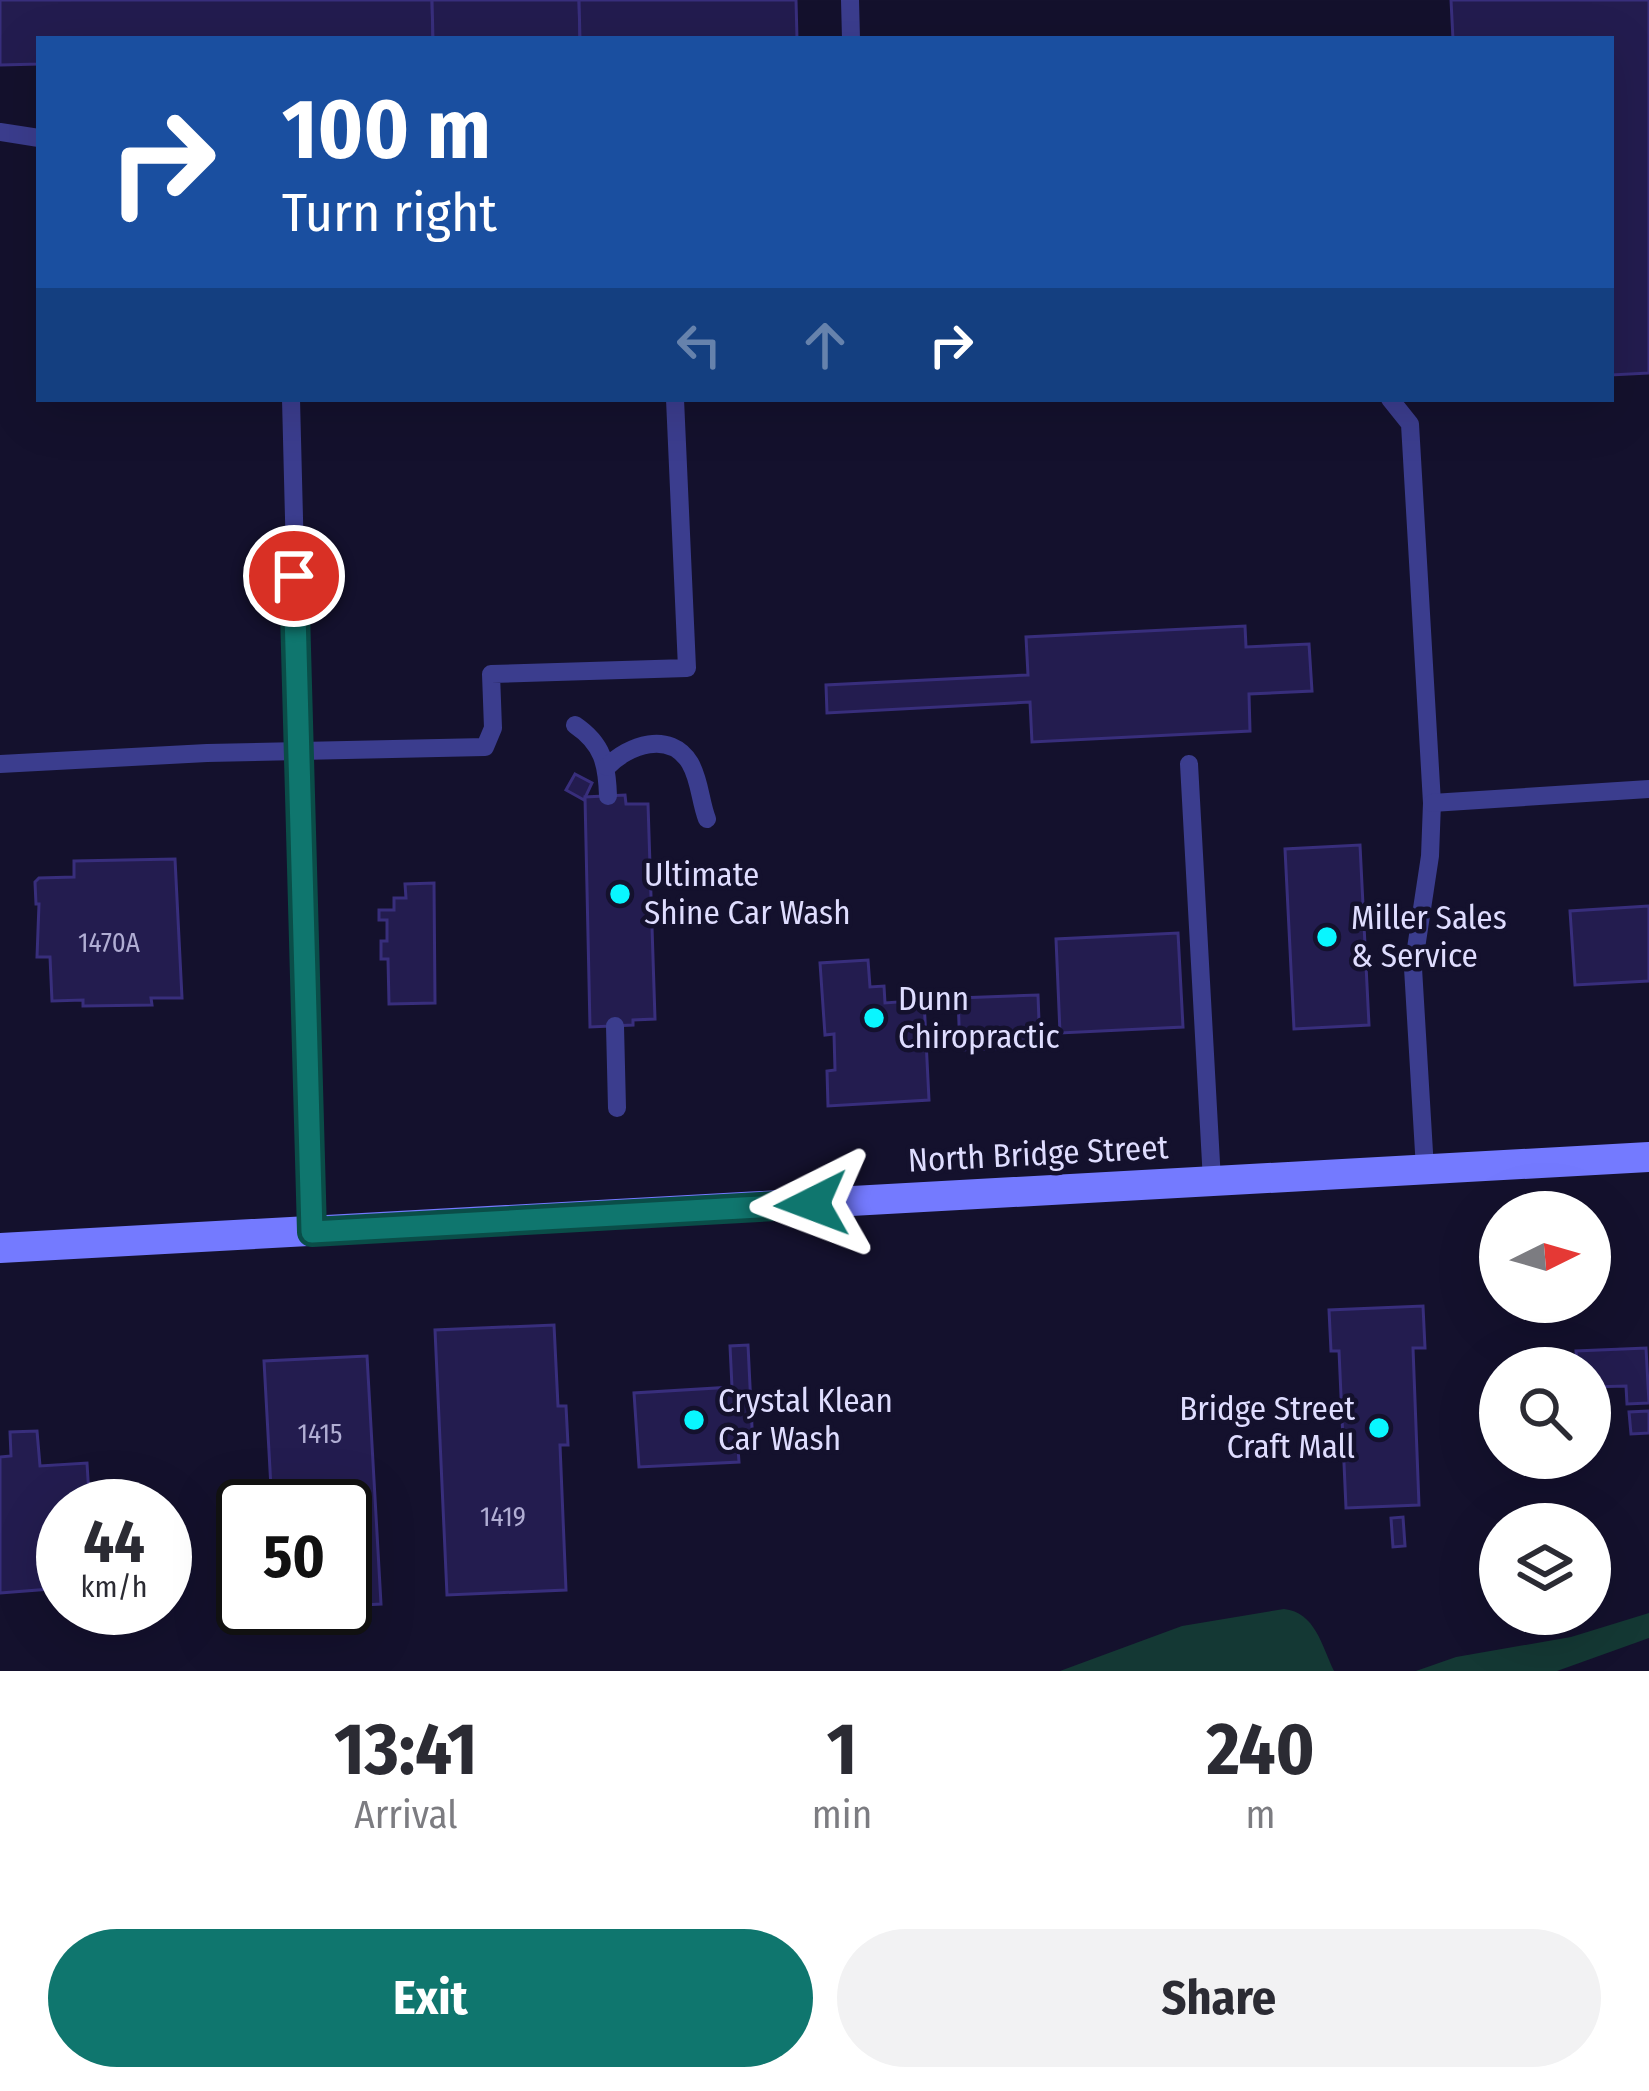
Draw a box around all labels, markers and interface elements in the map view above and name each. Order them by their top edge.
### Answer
text: 100 m [282,79,491,180]
icon: right [84,84,240,240]
text: Turn right [282,181,497,245]
icon: left [666,312,732,378]
icon: ahead [792,312,858,378]
icon: right [918,312,984,378]
pin [243,525,345,627]
icon: arrive [261,543,327,609]
place label: Ultimate Shine Car Wash [644,855,851,933]
marker: Ultimate Shine Car Wash [607,881,633,907]
place label: Miller Sales & Service [1351,898,1507,976]
marker: Miller Sales & Service [1314,924,1340,950]
house number: 1470A [78,927,141,959]
place label: Dunn Chiropractic [898,979,1060,1057]
marker: Dunn Chiropractic [861,1005,887,1031]
street label: North Bridge Street [907,1127,1169,1181]
position arrow [749,1141,875,1267]
north arrow [1479,1191,1611,1323]
map controls [1479,1191,1611,1635]
button: search [1479,1347,1611,1479]
place label: Crystal Klean Car Wash [718,1381,893,1459]
place label: Bridge Street Craft Mall [1179,1389,1355,1467]
marker: Crystal Klean Car Wash [681,1407,707,1433]
marker: Bridge Street Craft Mall [1366,1415,1392,1441]
house number: 1415 [297,1418,343,1450]
speed limit sign: 50 [216,1479,372,1635]
house number: 1419 [480,1501,526,1533]
button: layers [1479,1503,1611,1635]
text: 44 [83,1506,145,1578]
text: km/h [81,1569,147,1605]
text: 13:41 [334,1707,478,1793]
text: 1 [827,1707,857,1793]
text: 240 [1207,1707,1315,1793]
text: Arrival [354,1792,458,1838]
text: min [812,1792,872,1838]
text: m [1246,1792,1276,1838]
button: Exit [48,1929,813,2067]
button: Share [837,1929,1601,2067]

